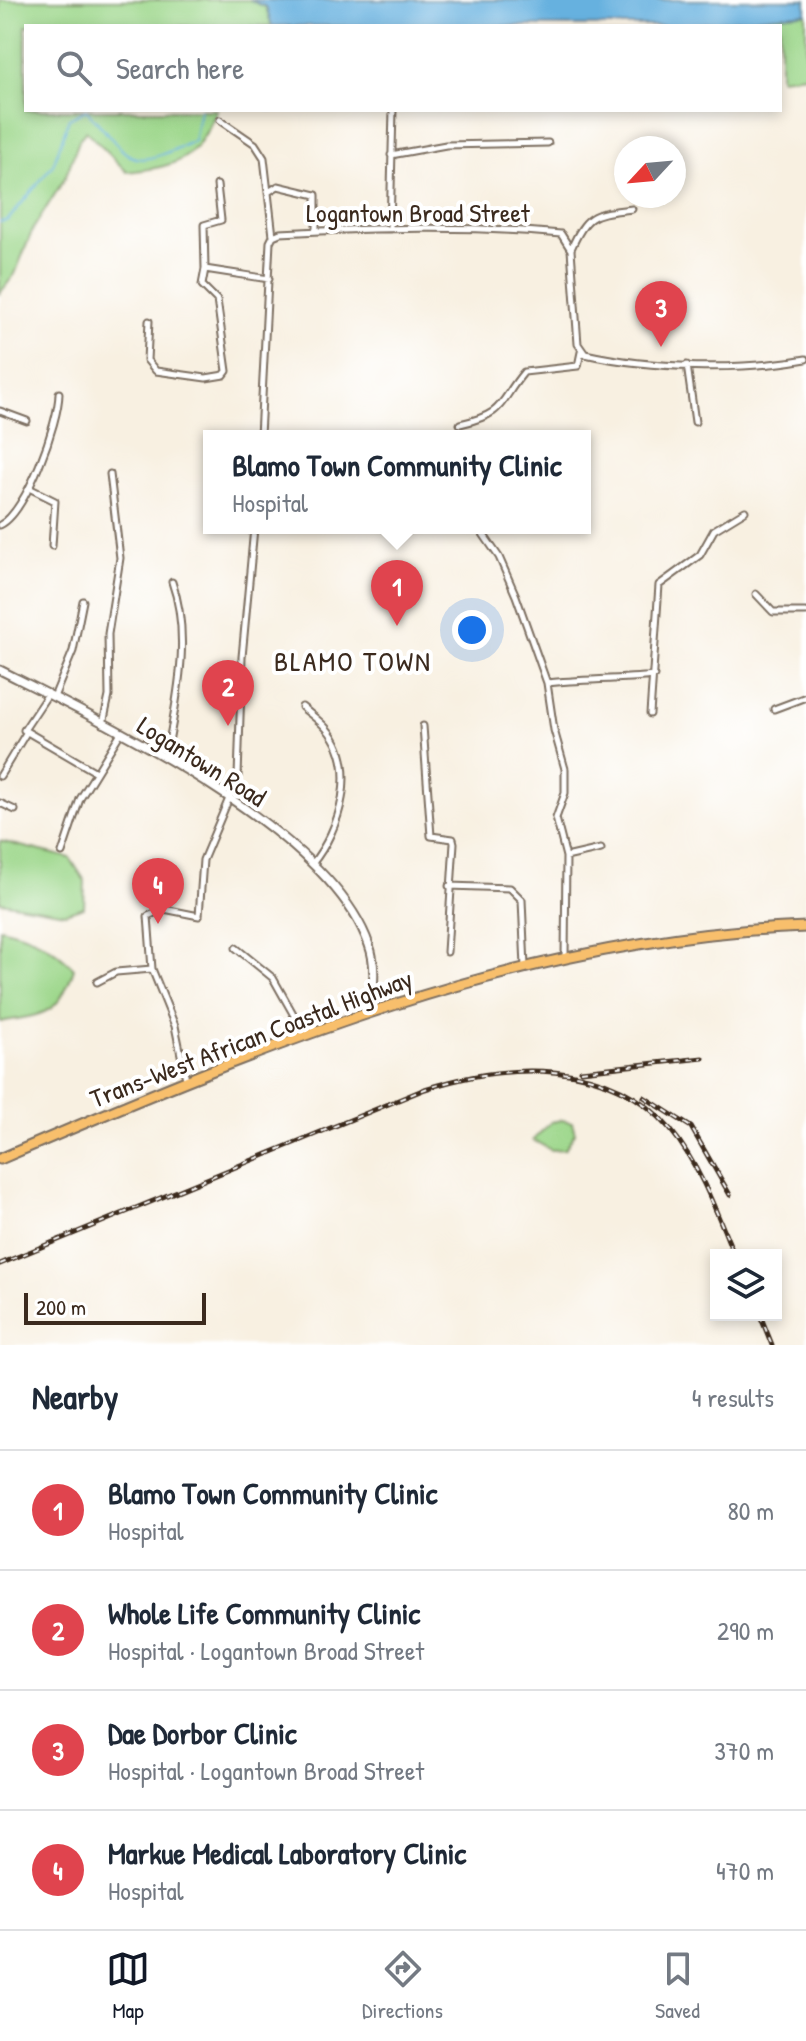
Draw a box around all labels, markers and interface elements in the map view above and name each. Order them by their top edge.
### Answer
search box [24,24,782,112]
icon: search [52,46,96,90]
text: Search here [116,48,244,88]
north arrow [614,136,686,208]
street label: Logantown Broad Street [306,195,531,230]
pin: 3 [635,281,687,347]
popup [203,430,591,534]
text: Blamo Town Community Clinic [232,445,562,485]
text: Hospital [232,485,308,520]
pin: 1 [371,560,423,626]
your location [452,610,492,650]
district label: BLAMO TOWN [274,642,432,680]
pin: 2 [202,660,254,726]
street label: Logantown Road [131,708,273,814]
pin: 4 [132,858,184,924]
street label: Trans-West African Coastal Highway [85,960,417,1116]
map controls [710,1249,782,1321]
button: layers [710,1249,782,1321]
scale bar [24,1289,206,1325]
text: 200 m [36,1292,86,1322]
text: Nearby [32,1374,118,1420]
text: 4 results [692,1380,774,1415]
text: Blamo Town Community Clinic [108,1473,437,1513]
text: 1 [53,1493,63,1528]
text: 80 m [727,1493,774,1528]
text: Hospital [108,1513,184,1548]
text: Whole Life Community Clinic [108,1593,420,1633]
text: 2 [52,1613,64,1648]
text: 290 m [717,1613,774,1648]
text: Hospital · Logantown Broad Street [108,1633,424,1668]
text: Dae Dorbor Clinic [108,1713,297,1753]
text: 3 [52,1733,64,1768]
text: 370 m [714,1733,774,1768]
text: Hospital · Logantown Broad Street [108,1753,424,1788]
text: Markue Medical Laboratory Clinic [108,1833,466,1873]
text: 4 [53,1853,63,1888]
text: 470 m [716,1853,774,1888]
text: Hospital [108,1873,184,1908]
tab: Map [106,1947,150,2025]
tab: Directions [362,1947,443,2025]
tab: Saved [655,1947,700,2025]

